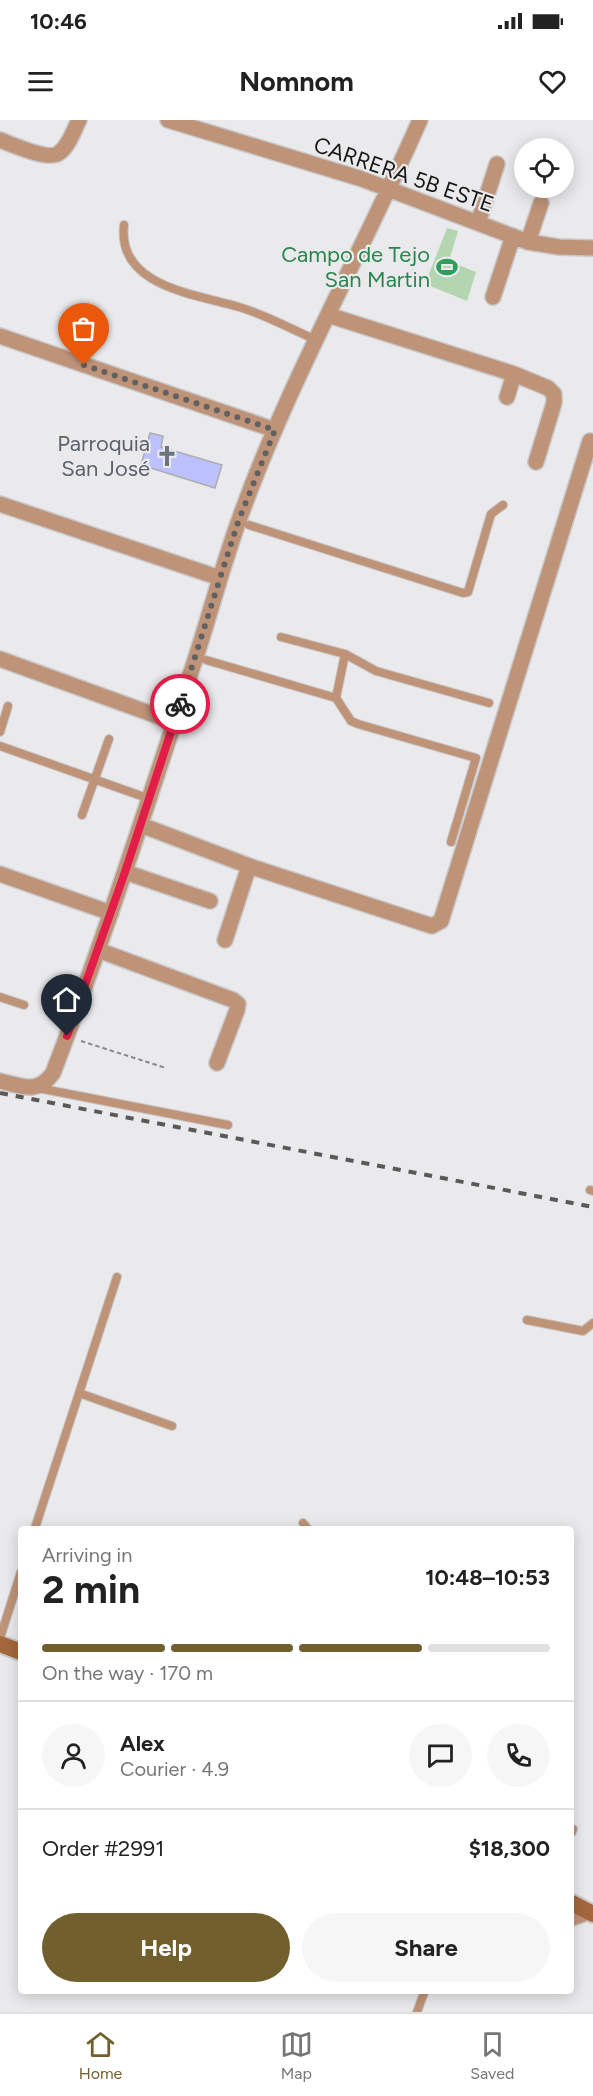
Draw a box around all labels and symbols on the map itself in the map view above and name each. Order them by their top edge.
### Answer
street label: CARRERA 5B ESTE [310,131,497,218]
place label: Campo de Tejo San Martin [281,241,430,293]
sports icon: Campo de Tejo San Martin [435,255,459,279]
pin [58,303,109,365]
place label: Parroquia San José [57,430,150,482]
church icon: Parroquia San José [155,444,179,468]
courier [150,674,210,734]
pin [41,974,92,1036]

